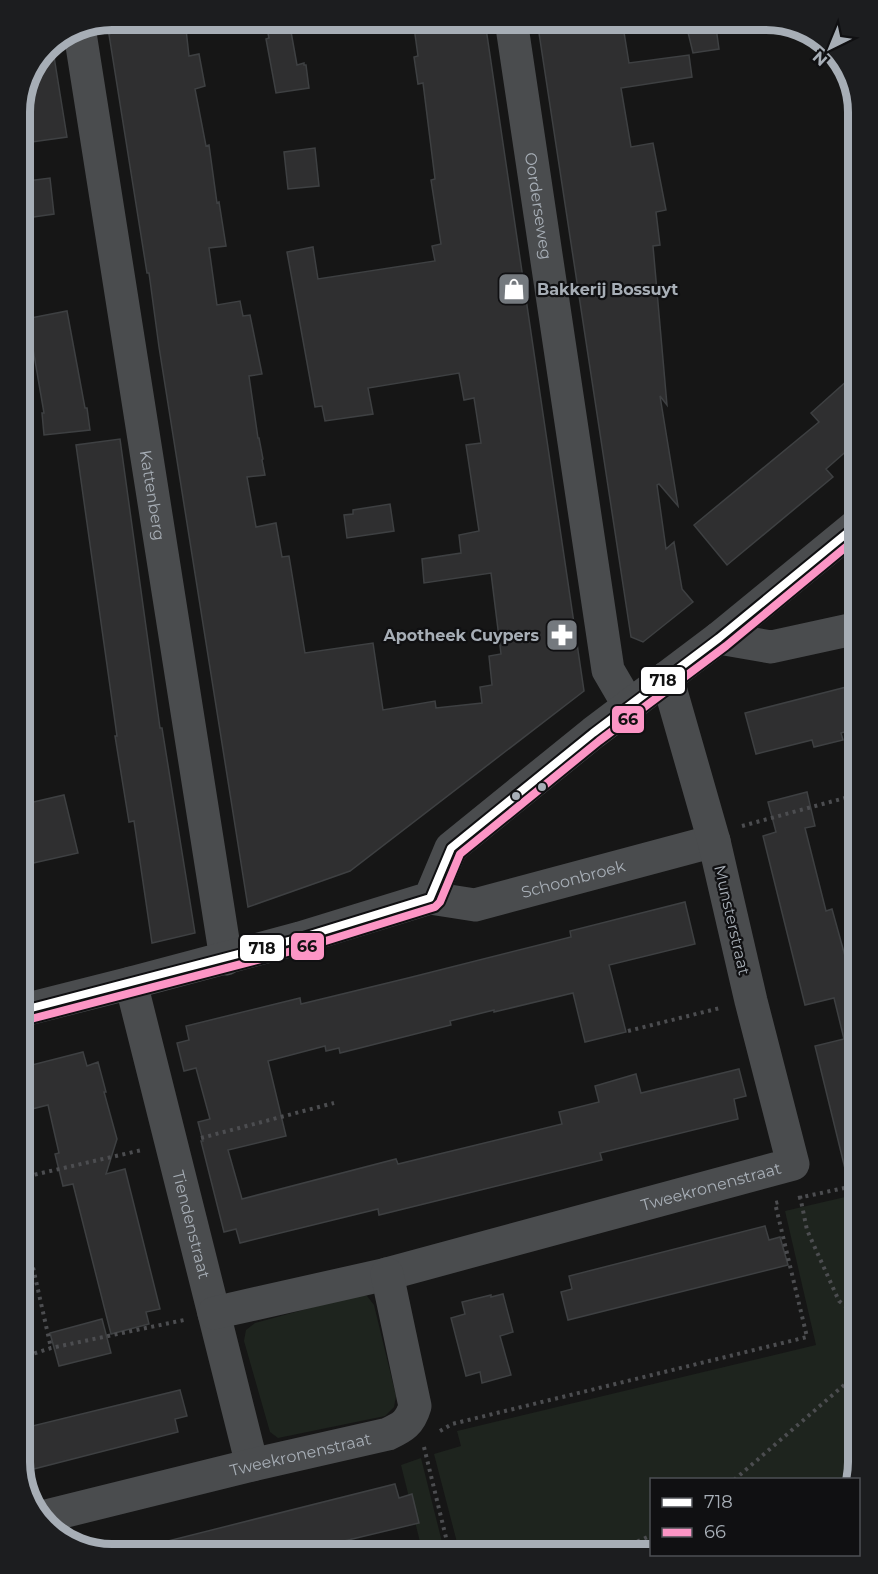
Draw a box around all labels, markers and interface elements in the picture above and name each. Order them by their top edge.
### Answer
north arrow [800,18,860,78]
text: N [809,47,831,70]
street label: Oorderseweg [521,151,556,261]
shop icon: Bakkerij Bossuyt [496,271,532,307]
place label: Bakkerij Bossuyt [537,280,678,299]
street label: Kattenberg [136,449,169,542]
pharmacy icon: Apotheek Cuypers [544,617,580,653]
place label: Apotheek Cuypers [382,626,539,645]
line badge: 718 [640,666,686,695]
text: 718 [650,671,676,690]
line badge: 66 [611,705,645,734]
text: 66 [618,710,638,729]
unlabelled marker [536,781,548,793]
unlabelled marker [510,790,522,802]
street label: Schoonbroek [519,856,627,902]
street label: Munsterstraat [710,863,754,977]
line badge: 66 [290,932,325,961]
line badge: 718 [239,934,285,962]
text: 66 [297,937,317,956]
text: 718 [249,939,275,958]
street label: Tweekronenstraat [639,1158,784,1214]
street label: Tiendenstraat [169,1168,214,1281]
street label: Tweekronenstraat [228,1429,373,1480]
legend [650,1478,860,1556]
text: 718 [704,1491,733,1513]
text: 66 [704,1521,726,1543]

